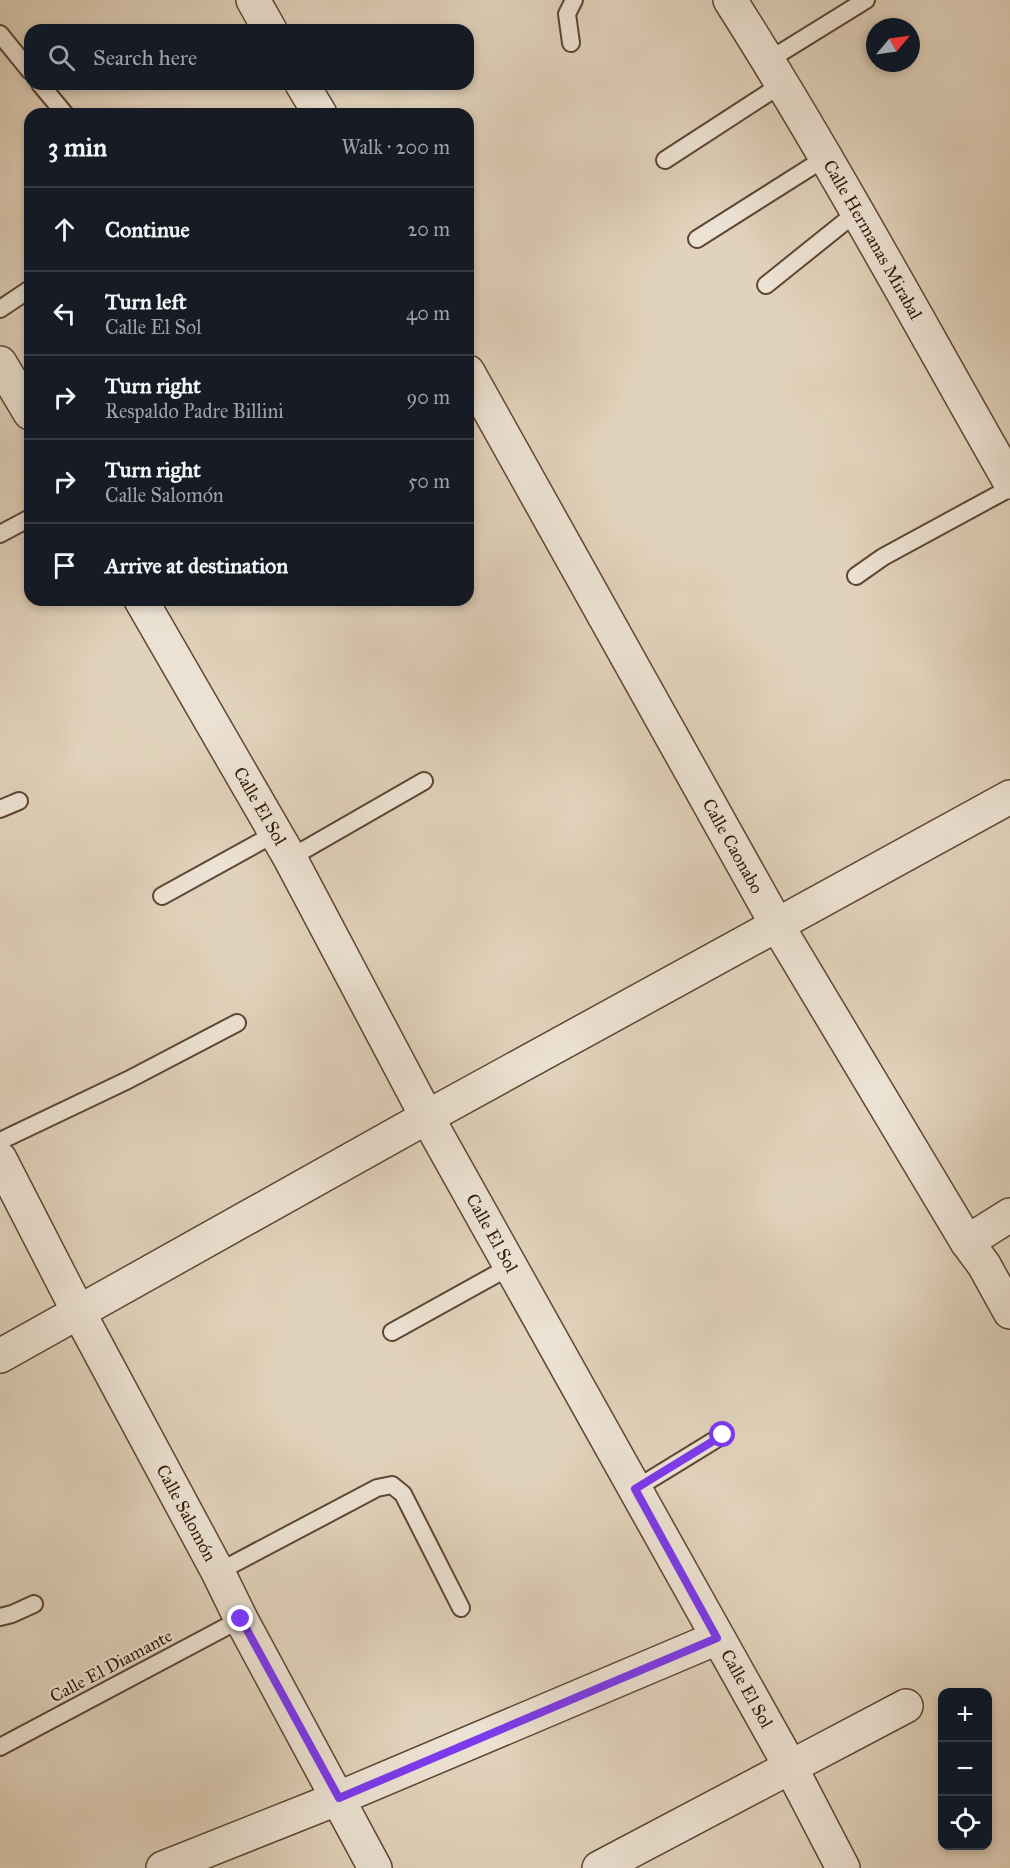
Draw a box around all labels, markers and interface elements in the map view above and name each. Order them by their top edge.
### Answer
north arrow [866,18,920,72]
search box [24,24,474,90]
icon: search [45,41,78,74]
text: Search here [93,44,197,71]
text: 3 min [48,131,107,163]
text: Walk · 200 m [342,135,450,159]
street label: Calle Hermanas Mirabal [819,156,927,324]
icon: ahead [48,213,81,246]
text: Continue [105,216,190,243]
text: 20 m [407,217,450,241]
text: Turn left [105,288,187,315]
icon: left [48,297,81,330]
text: 40 m [406,301,450,325]
text: Calle El Sol [105,315,202,339]
text: Turn right [105,372,201,399]
icon: right [48,381,81,414]
text: 90 m [407,385,450,409]
text: Respaldo Padre Billini [105,399,284,423]
text: Turn right [105,456,201,483]
icon: right [48,465,81,498]
text: 50 m [408,469,450,493]
text: Calle Salomón [105,483,224,507]
icon: arrive [48,549,81,582]
text: Arrive at destination [105,552,288,579]
street label: Calle El Sol [229,763,291,849]
street label: Calle Caonabo [698,795,768,897]
street label: Calle El Sol [461,1190,523,1277]
route start [709,1421,735,1447]
street label: Calle Salomón [151,1461,221,1565]
route end [227,1605,253,1631]
street label: Calle El Diamante [46,1624,176,1708]
street label: Calle El Sol [716,1645,778,1732]
map controls [938,1688,992,1850]
button: + [938,1688,992,1742]
button: − [938,1742,992,1796]
button: locate [938,1796,992,1850]

